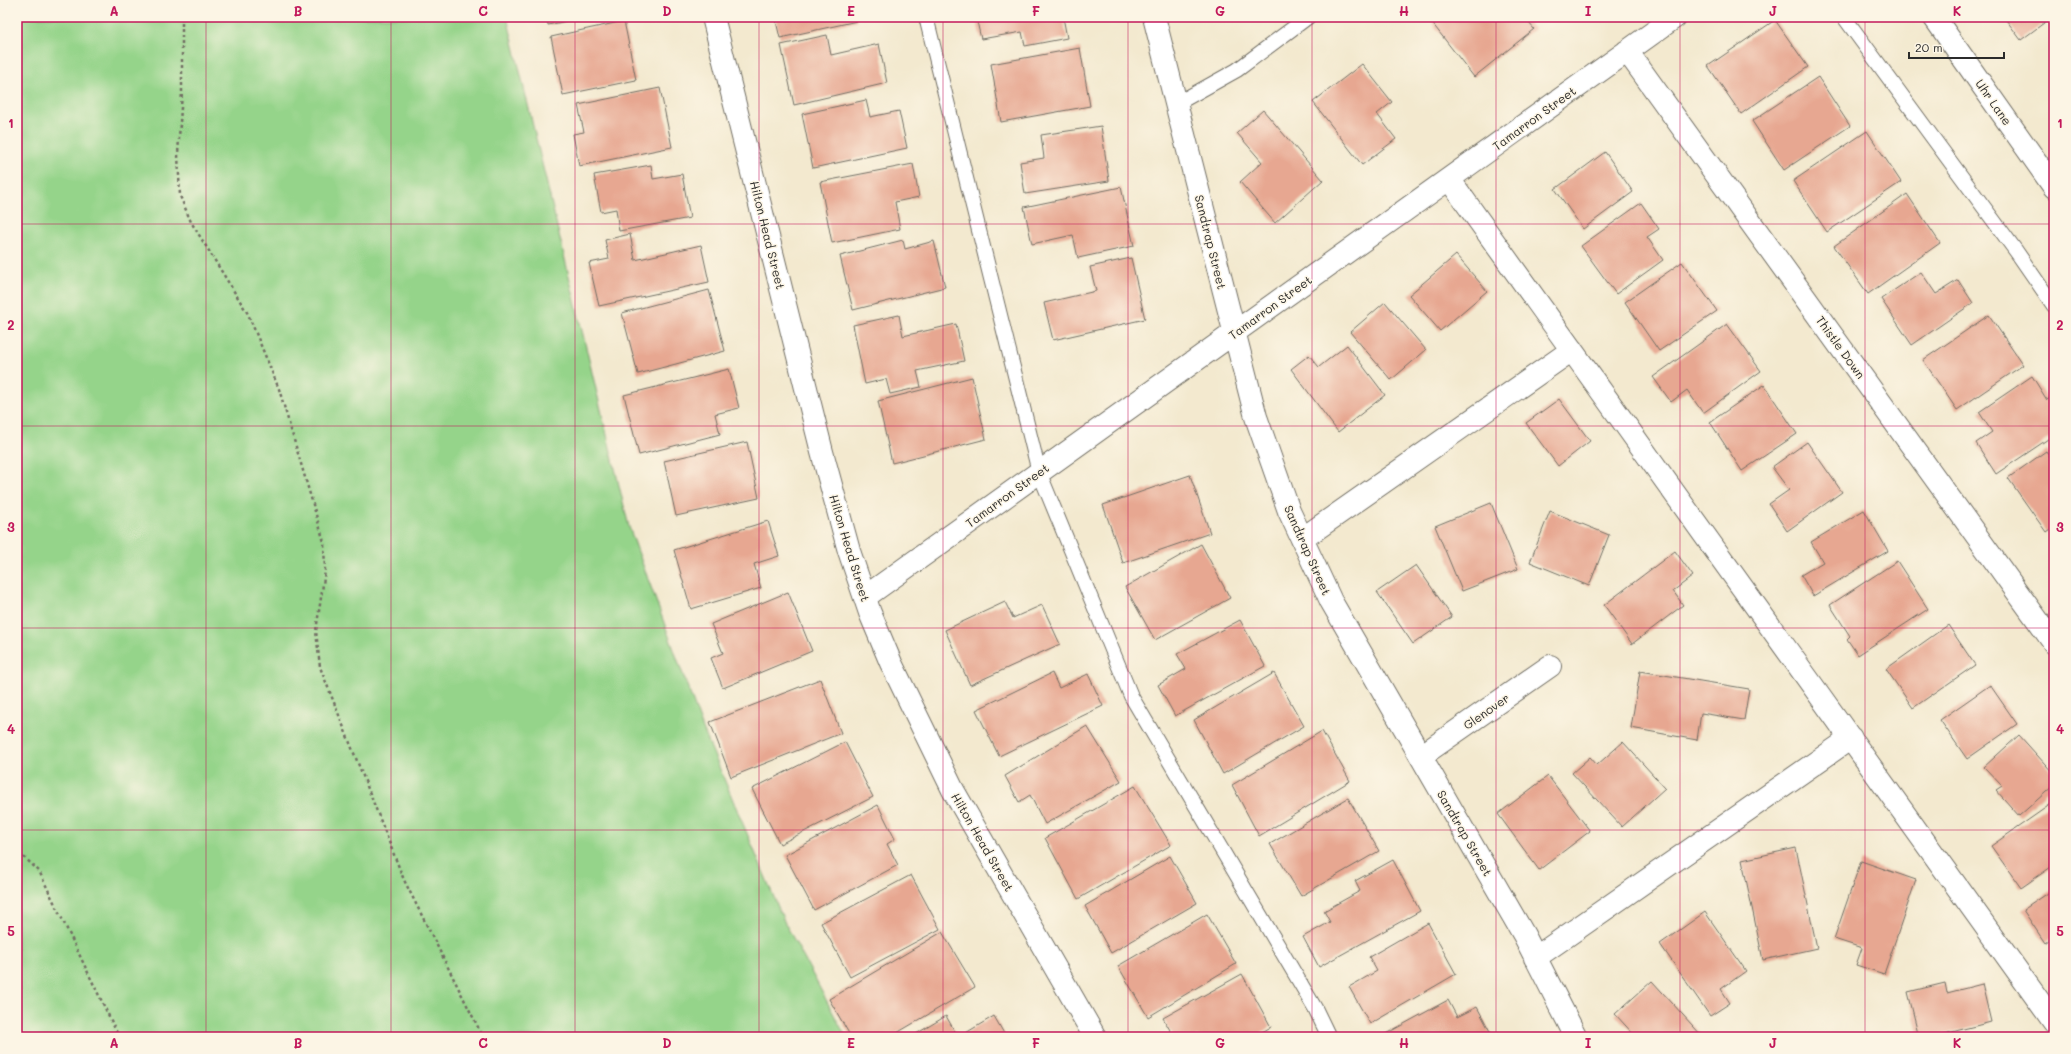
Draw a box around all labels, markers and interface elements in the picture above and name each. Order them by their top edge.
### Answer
text: A [109,2,119,19]
text: B [294,2,303,19]
text: C [478,2,488,19]
text: D [662,2,672,19]
text: E [847,2,855,19]
text: F [1032,2,1040,19]
text: G [1215,2,1225,19]
text: H [1399,2,1409,19]
text: I [1585,2,1592,19]
text: J [1769,2,1777,19]
text: K [1953,2,1962,19]
scale bar [1909,34,2004,60]
text: 20 m [1915,39,1943,55]
street label: Uhr Lane [1972,76,2016,128]
street label: Tamarron Street [1489,82,1579,154]
text: 1 [8,114,14,131]
text: 1 [2057,114,2063,131]
street label: Hilton Head Street [747,179,789,291]
street label: Sandtrap Street [1192,193,1230,291]
street label: Tamarron Street [1225,271,1315,343]
street label: Thistle Down [1813,312,1869,382]
text: 2 [7,316,15,333]
text: 2 [2056,316,2064,333]
street label: Tamarron Street [962,459,1052,531]
street label: Hilton Head Street [826,492,874,604]
street label: Sandtrap Street [1281,503,1335,597]
text: 3 [7,518,15,535]
text: 3 [2056,518,2064,535]
street label: Glenover [1460,689,1512,733]
text: 4 [7,720,15,737]
text: 4 [2056,720,2064,737]
street label: Sandtrap Street [1434,787,1496,879]
street label: Hilton Head Street [948,790,1018,894]
text: 5 [7,922,15,939]
text: 5 [2056,922,2064,939]
text: A [109,1034,119,1051]
text: B [294,1034,303,1051]
text: C [478,1034,488,1051]
text: D [662,1034,672,1051]
text: E [847,1034,855,1051]
text: F [1032,1034,1040,1051]
text: G [1215,1034,1225,1051]
text: H [1399,1034,1409,1051]
text: I [1585,1034,1592,1051]
text: J [1769,1034,1777,1051]
text: K [1953,1034,1962,1051]

